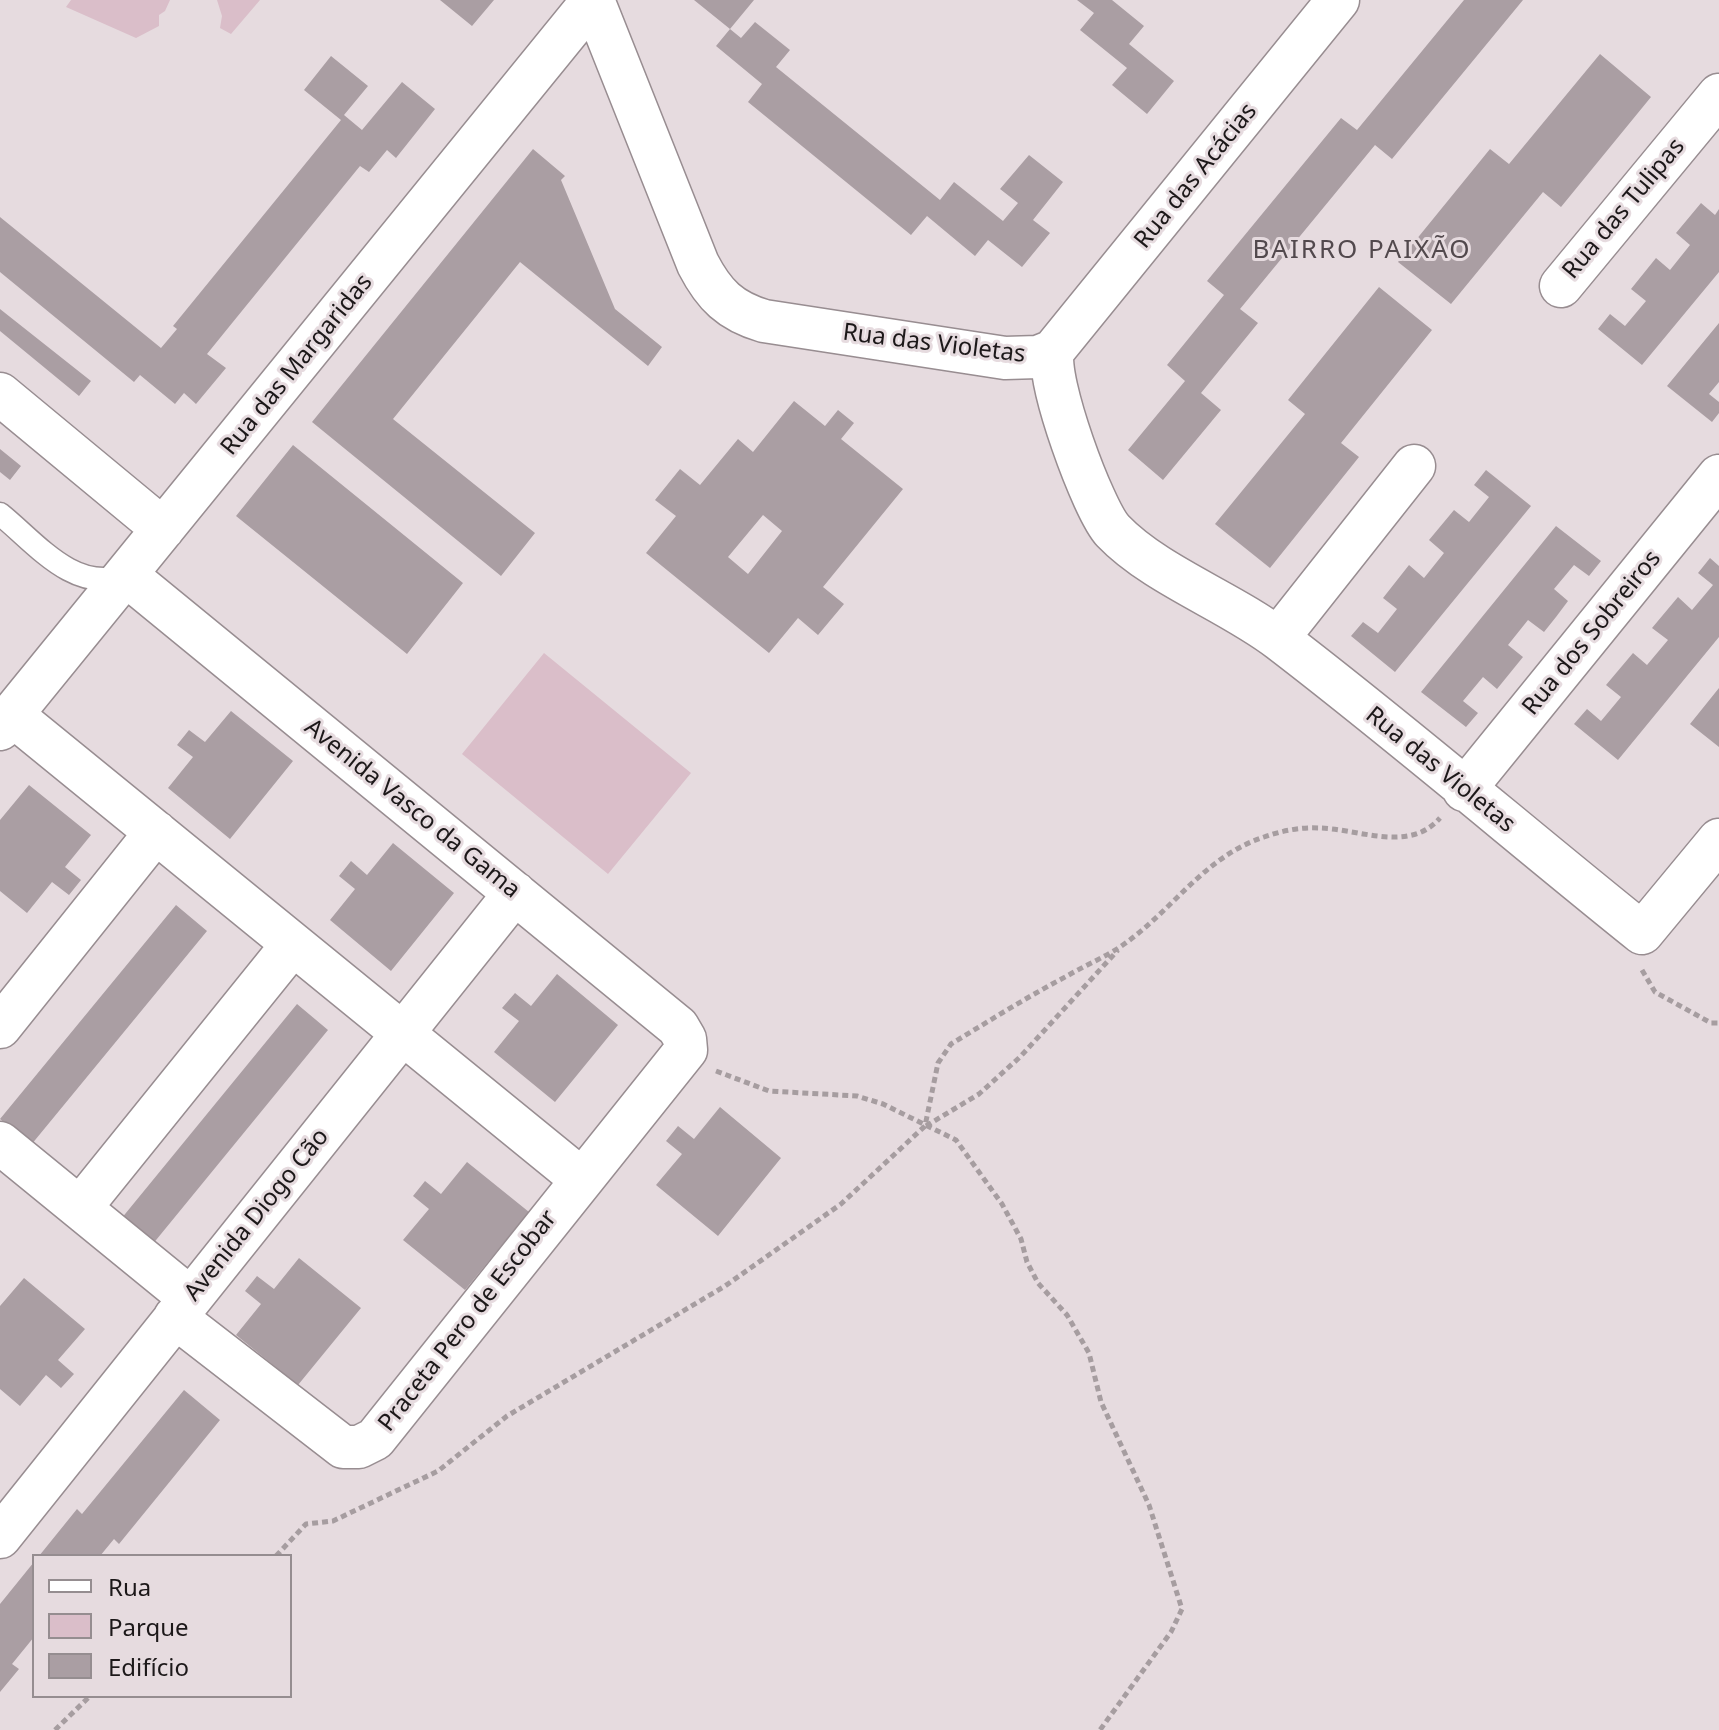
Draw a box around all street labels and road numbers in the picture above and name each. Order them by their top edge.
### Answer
street label: Rua das Acácias [1129,98,1263,254]
street label: Rua das Tulipas [1557,133,1691,285]
street label: Rua das Margaridas [215,269,379,461]
street label: Rua das Violetas [841,319,1027,369]
street label: Rua dos Sobreiros [1517,545,1667,721]
street label: Rua das Violetas [1359,701,1521,839]
street label: Avenida Vasco da Gama [298,713,526,905]
street label: Avenida Diogo Cão [179,1123,335,1307]
street label: Praceta Pero de Escobar [373,1205,563,1437]

